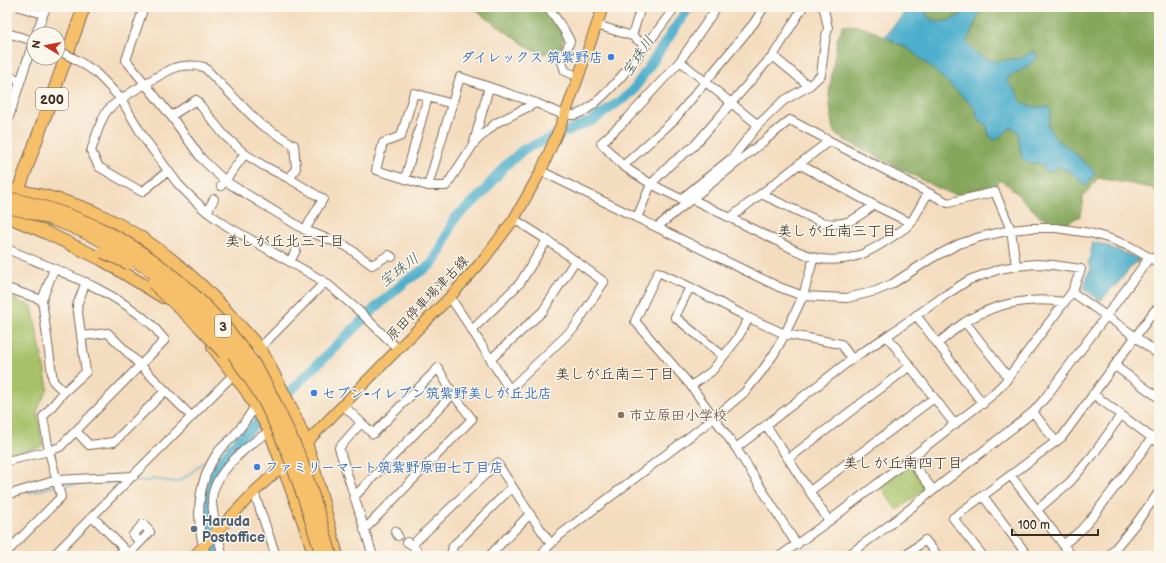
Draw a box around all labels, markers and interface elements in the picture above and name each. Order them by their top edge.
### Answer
north arrow [26,26,66,66]
water label: 宝珠川 [618,32,659,80]
text: N [30,39,44,50]
place label: ダイレックス 筑紫野店 [461,49,603,66]
marker: ダイレックス 筑紫野店 [606,52,616,62]
road number: 200 [36,88,68,110]
district label: 美しが丘南三丁目 [777,222,897,241]
district label: 美しが丘北三丁目 [225,232,345,251]
water label: 宝珠川 [376,249,423,292]
street label: 原田停車場津古線 [382,252,472,345]
road number: 3 [215,315,231,337]
district label: 美しが丘南二丁目 [555,365,675,384]
place label: セブン-イレブン筑紫野美しが丘北店 [322,385,552,402]
marker: セブン-イレブン筑紫野美しが丘北店 [309,388,319,398]
place label: 市立原田小学校 [629,407,727,424]
marker: 市立原田小学校 [616,410,626,420]
district label: 美しが丘南四丁目 [843,454,963,473]
place label: ファミリーマート筑紫野原田七丁目店 [265,459,504,476]
marker: ファミリーマート筑紫野原田七丁目店 [252,462,262,472]
scale bar [1012,511,1098,537]
place label: Haruda Postoffice [202,513,265,546]
text: 100 m [1018,518,1050,533]
marker: Haruda Postoffice [189,524,199,534]

